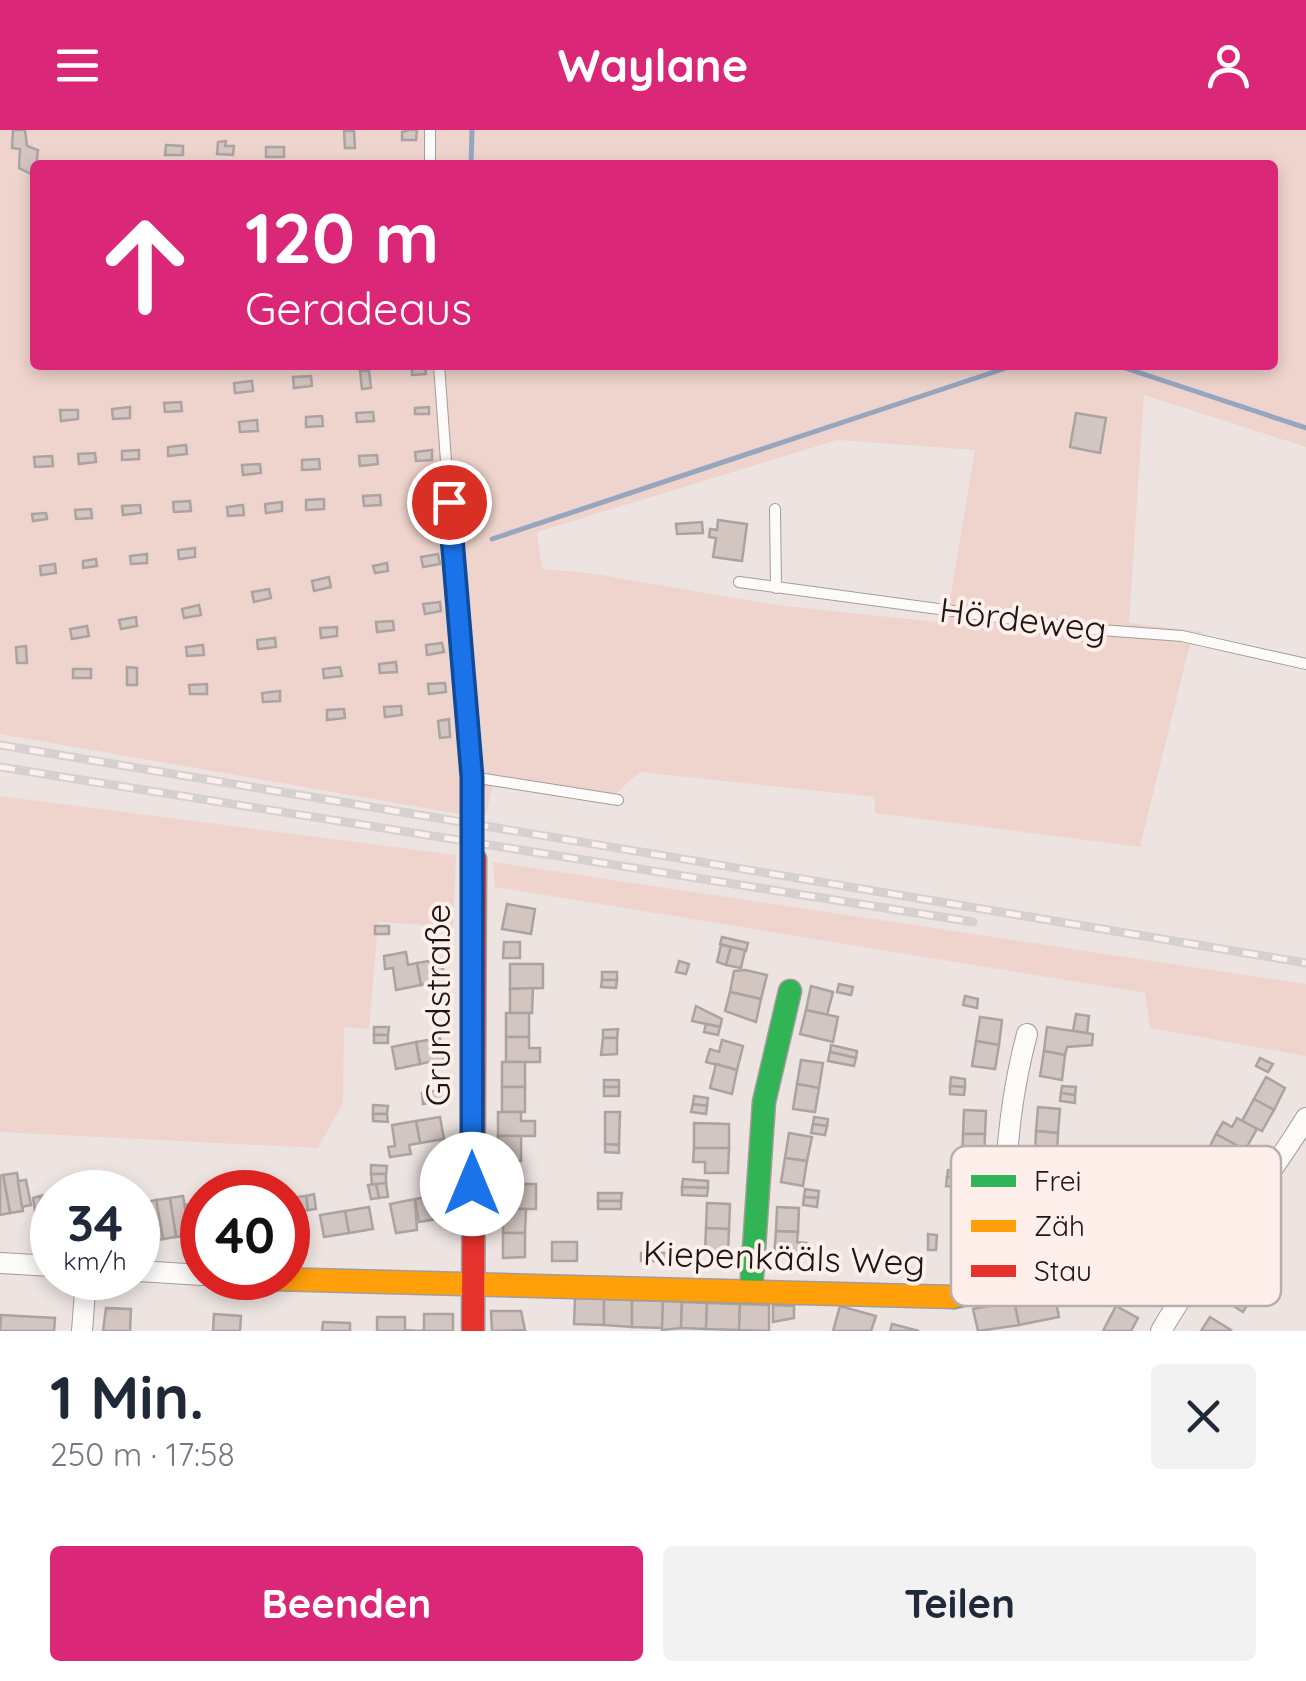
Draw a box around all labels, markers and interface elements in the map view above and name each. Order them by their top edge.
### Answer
text: Waylane [558,37,748,93]
icon: menu [50,38,105,93]
icon: person [1201,38,1256,93]
text: 120 m [245,193,439,281]
icon: ahead [80,200,210,330]
text: Geradeaus [245,280,472,336]
pin [407,460,492,545]
icon: arrive [422,475,477,530]
street label: Hördeweg [937,587,1109,651]
street label: Grundstraße [415,904,459,1106]
position arrow [420,1132,524,1236]
legend [951,1146,1281,1306]
text: Frei [1034,1163,1082,1198]
speed limit sign: 40 [180,1170,310,1300]
text: 34 [67,1191,123,1254]
text: Zäh [1034,1208,1085,1243]
street label: Kiepenkääls Weg [642,1230,926,1284]
text: km/h [63,1245,127,1276]
text: Stau [1034,1253,1092,1288]
text: 1 Min. [50,1359,204,1434]
button: close [1151,1364,1256,1469]
text: 250 m · 17:58 [50,1434,235,1474]
button: Beenden [50,1546,643,1661]
button: Teilen [663,1546,1256,1661]

